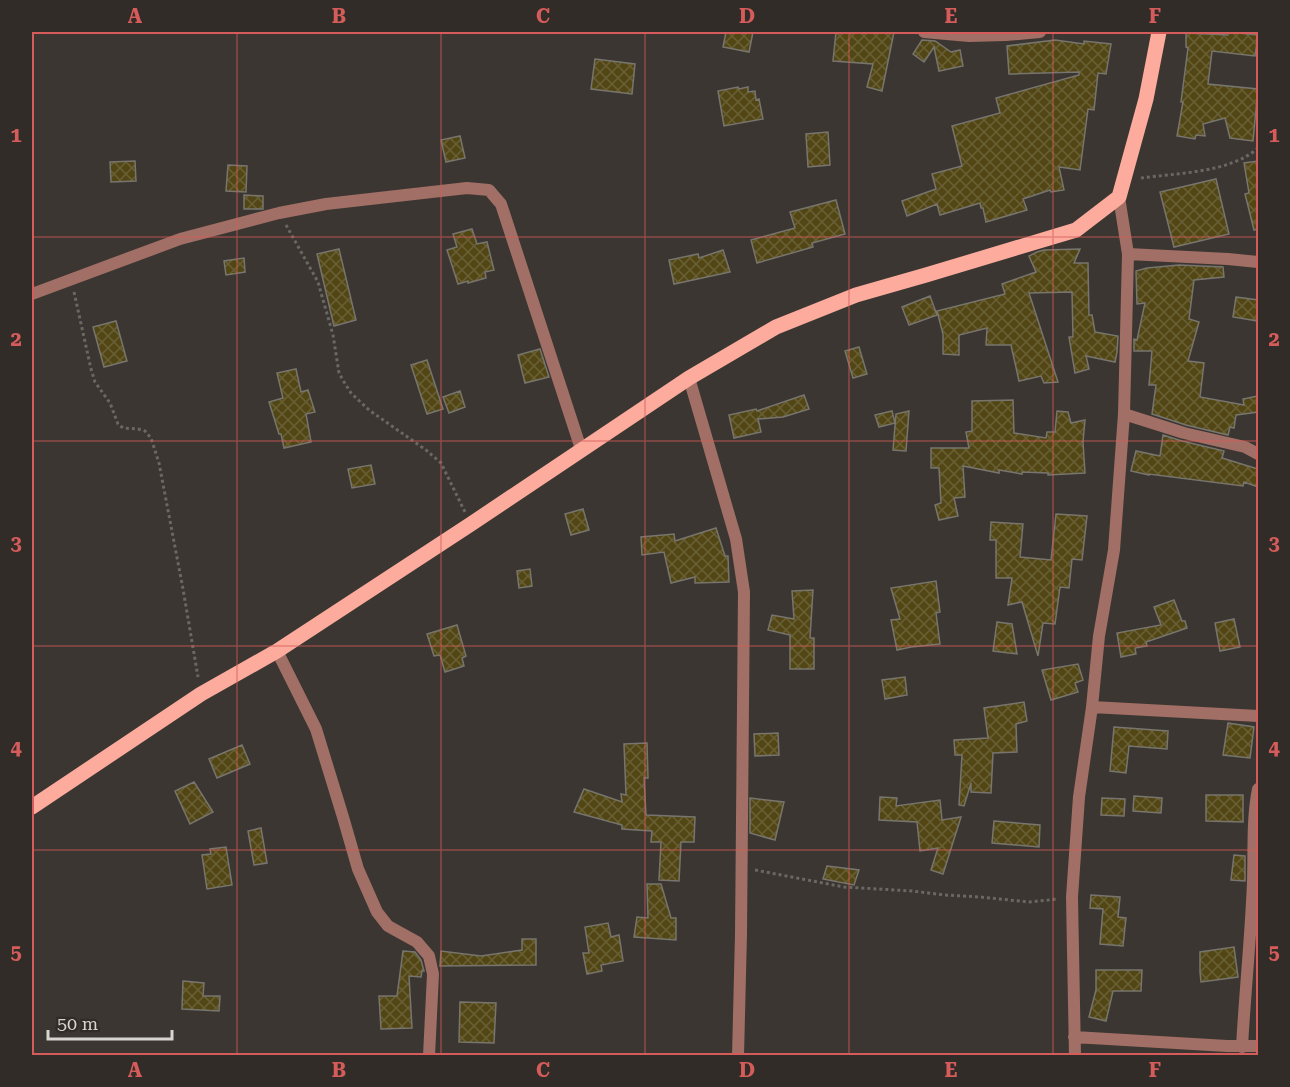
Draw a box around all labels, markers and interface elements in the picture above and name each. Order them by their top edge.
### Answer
text: A [128,4,143,28]
text: B [332,4,346,28]
text: C [536,4,550,28]
text: D [739,4,755,28]
text: E [945,4,958,28]
text: F [1149,4,1161,28]
text: 1 [10,123,22,147]
text: 1 [1268,123,1280,147]
text: 2 [10,327,22,351]
text: 2 [1268,327,1280,351]
text: 3 [10,531,22,555]
text: 3 [1268,531,1280,555]
text: 4 [10,736,22,760]
text: 4 [1268,736,1280,760]
text: 5 [10,940,22,964]
text: 5 [1268,940,1280,964]
scale bar [48,1003,172,1041]
text: 50 m [57,1013,98,1034]
text: A [128,1058,143,1082]
text: B [332,1058,346,1082]
text: C [536,1058,550,1082]
text: D [739,1058,755,1082]
text: E [945,1058,958,1082]
text: F [1149,1058,1161,1082]

